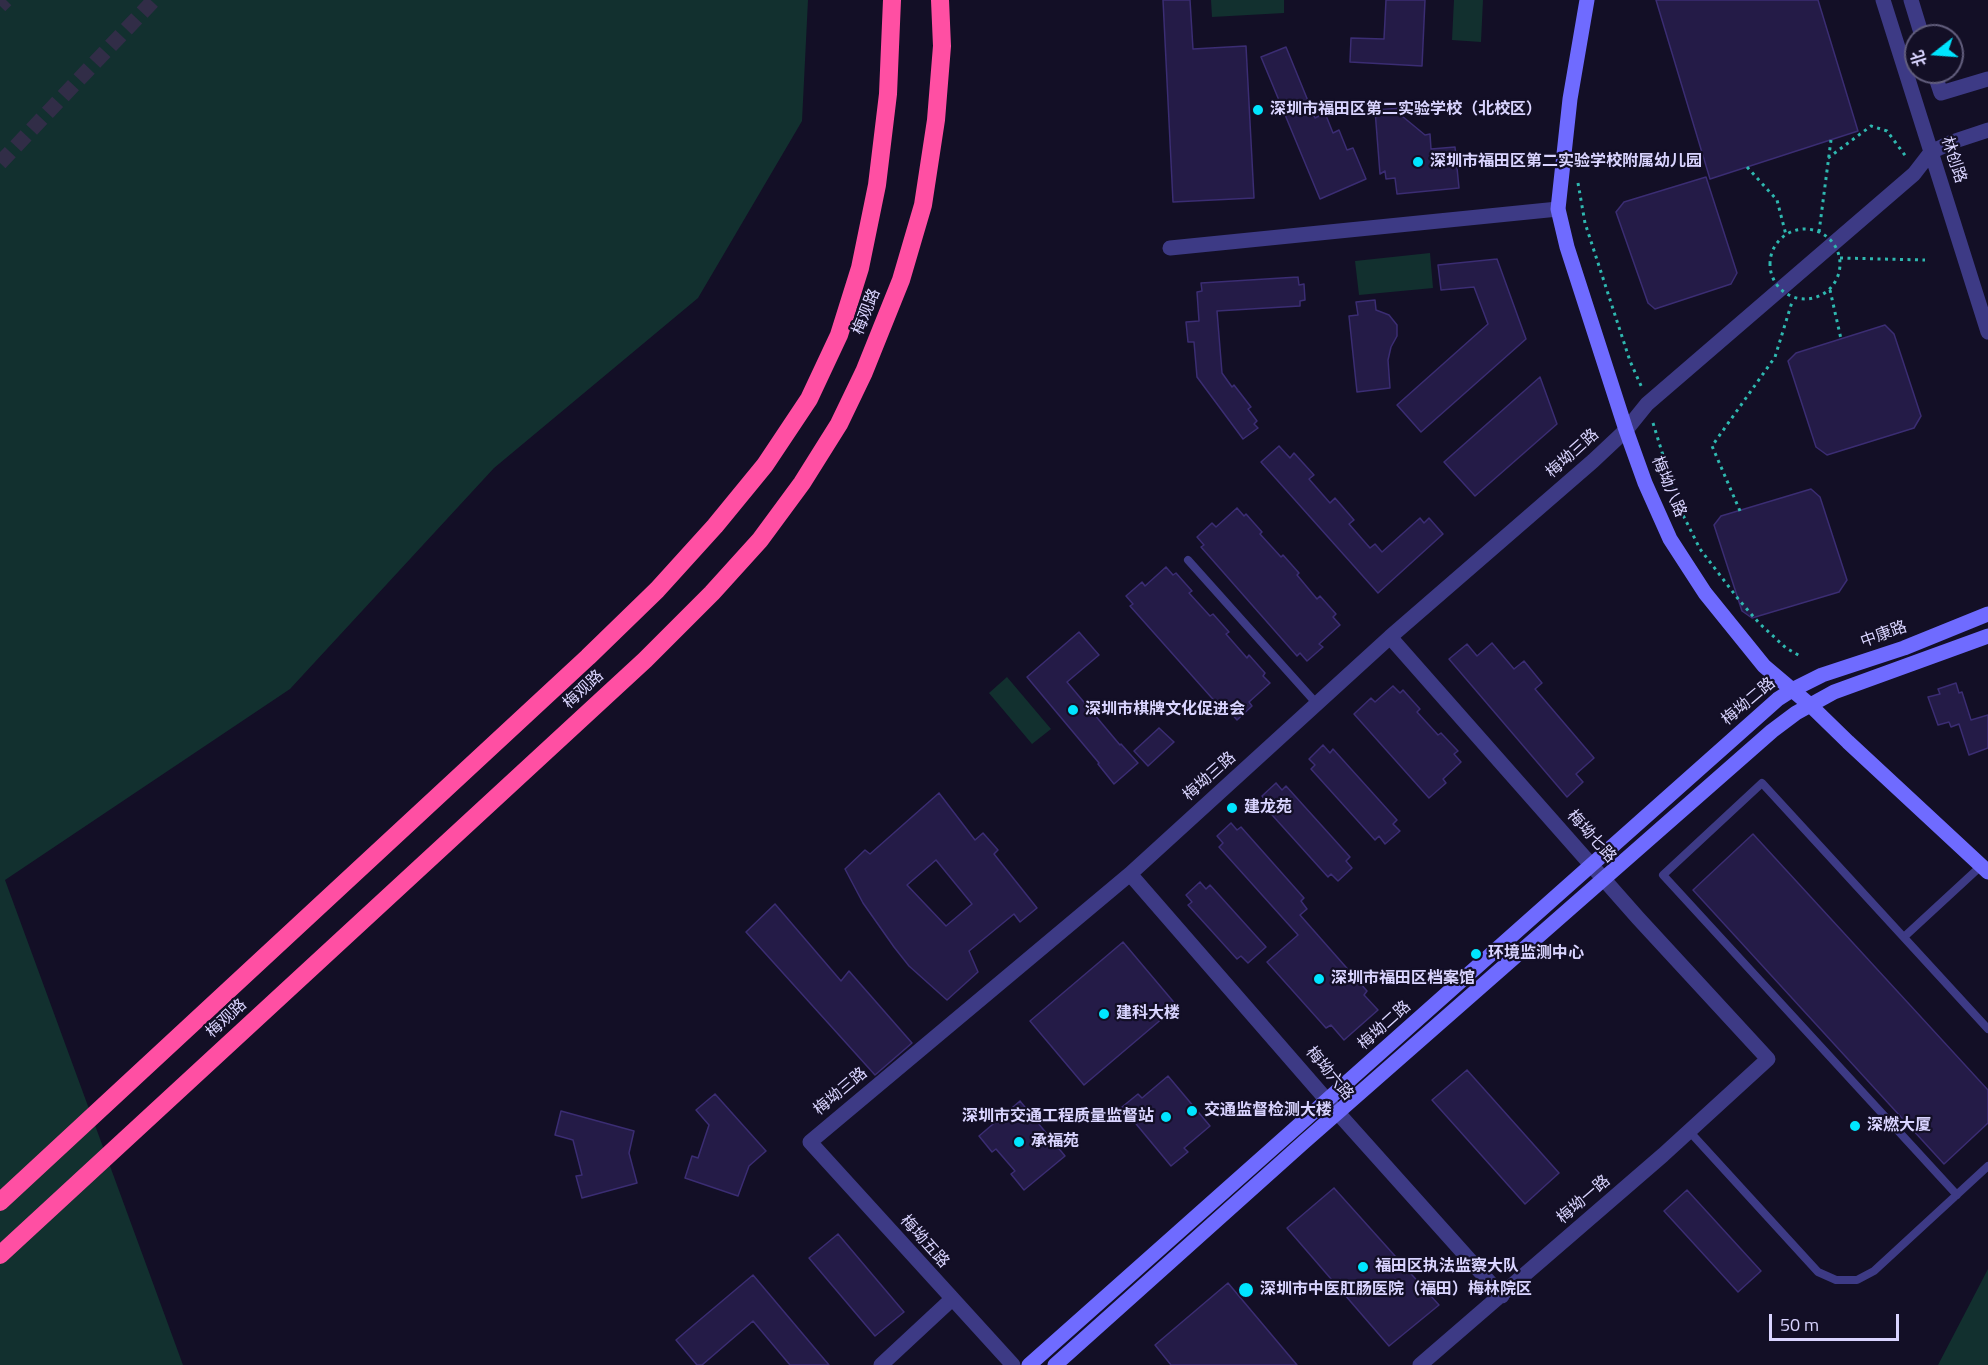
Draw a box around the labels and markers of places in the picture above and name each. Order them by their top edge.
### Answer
place label: 深圳市福田区第二实验学校（北校区） [1270,100,1542,120]
marker: 深圳市福田区第二实验学校（北校区） [1251,103,1265,117]
place label: 深圳市福田区第二实验学校附属幼儿园 [1430,152,1702,172]
marker: 深圳市福田区第二实验学校附属幼儿园 [1411,155,1425,169]
place label: 深圳市棋牌文化促进会 [1085,700,1245,720]
marker: 深圳市棋牌文化促进会 [1066,703,1080,717]
place label: 建龙苑 [1244,798,1292,818]
marker: 建龙苑 [1225,801,1239,815]
place label: 环境监测中心 [1488,944,1584,964]
marker: 环境监测中心 [1469,947,1483,961]
place label: 深圳市福田区档案馆 [1331,969,1475,989]
marker: 深圳市福田区档案馆 [1312,972,1326,986]
place label: 建科大楼 [1116,1004,1180,1024]
marker: 建科大楼 [1097,1007,1111,1021]
place label: 交通监督检测大楼 [1204,1101,1332,1121]
marker: 交通监督检测大楼 [1185,1104,1199,1118]
place label: 深圳市交通工程质量监督站 [962,1107,1154,1127]
marker: 深圳市交通工程质量监督站 [1159,1110,1173,1124]
place label: 深燃大厦 [1867,1116,1931,1136]
marker: 深燃大厦 [1848,1119,1862,1133]
place label: 承福苑 [1031,1132,1079,1152]
marker: 承福苑 [1012,1135,1026,1149]
place label: 福田区执法监察大队 [1375,1257,1519,1277]
marker: 福田区执法监察大队 [1356,1260,1370,1274]
place label: 深圳市中医肛肠医院（福田）梅林院区 [1260,1280,1532,1300]
marker: 深圳市中医肛肠医院（福田）梅林院区 [1237,1281,1255,1299]

